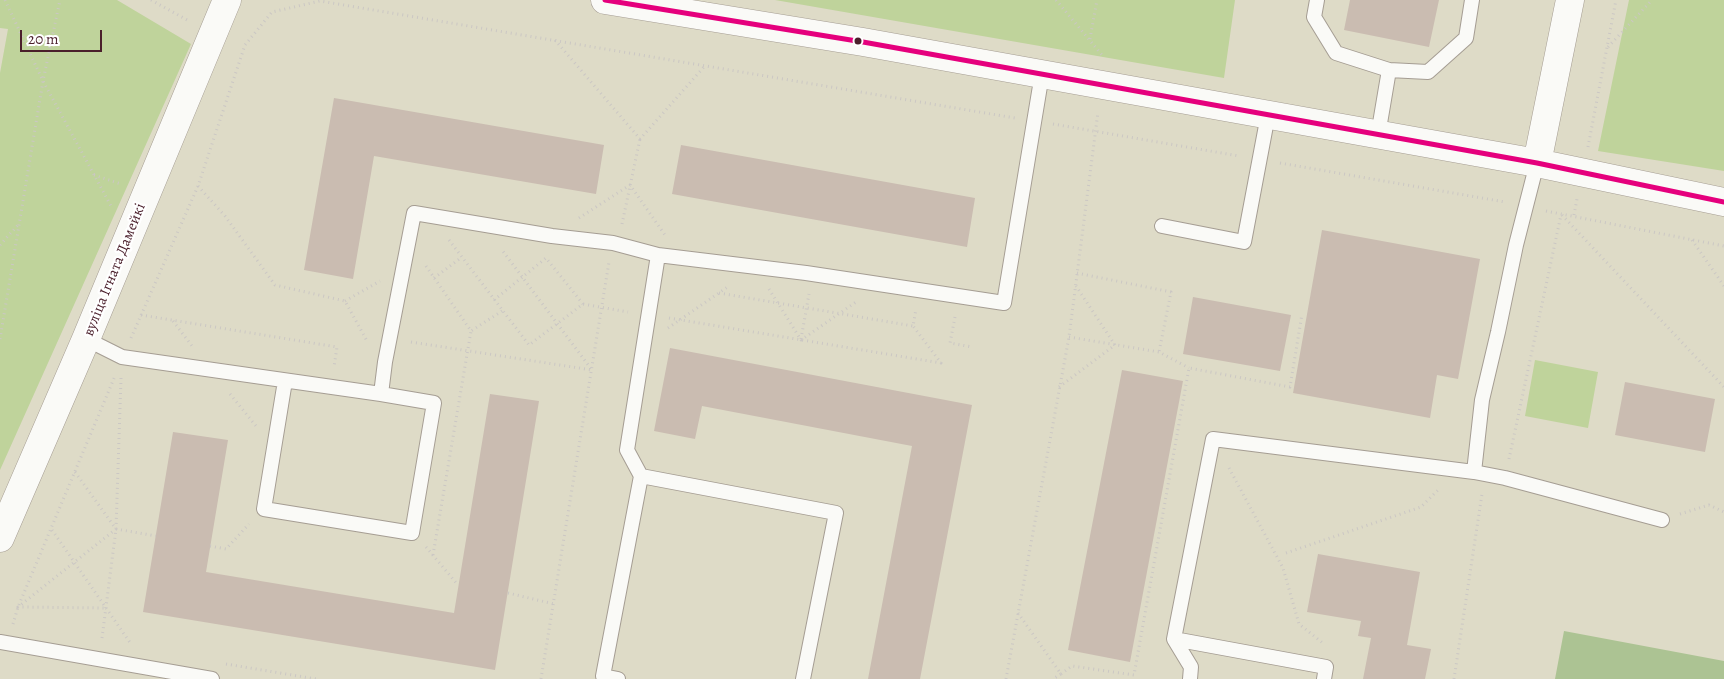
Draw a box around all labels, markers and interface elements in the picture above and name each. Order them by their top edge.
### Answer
scale bar [22,20,105,52]
text: 20 m [28,29,59,49]
unlabelled marker [853,36,863,46]
street label: вуліца Ігната Дамейкі [80,201,150,339]

